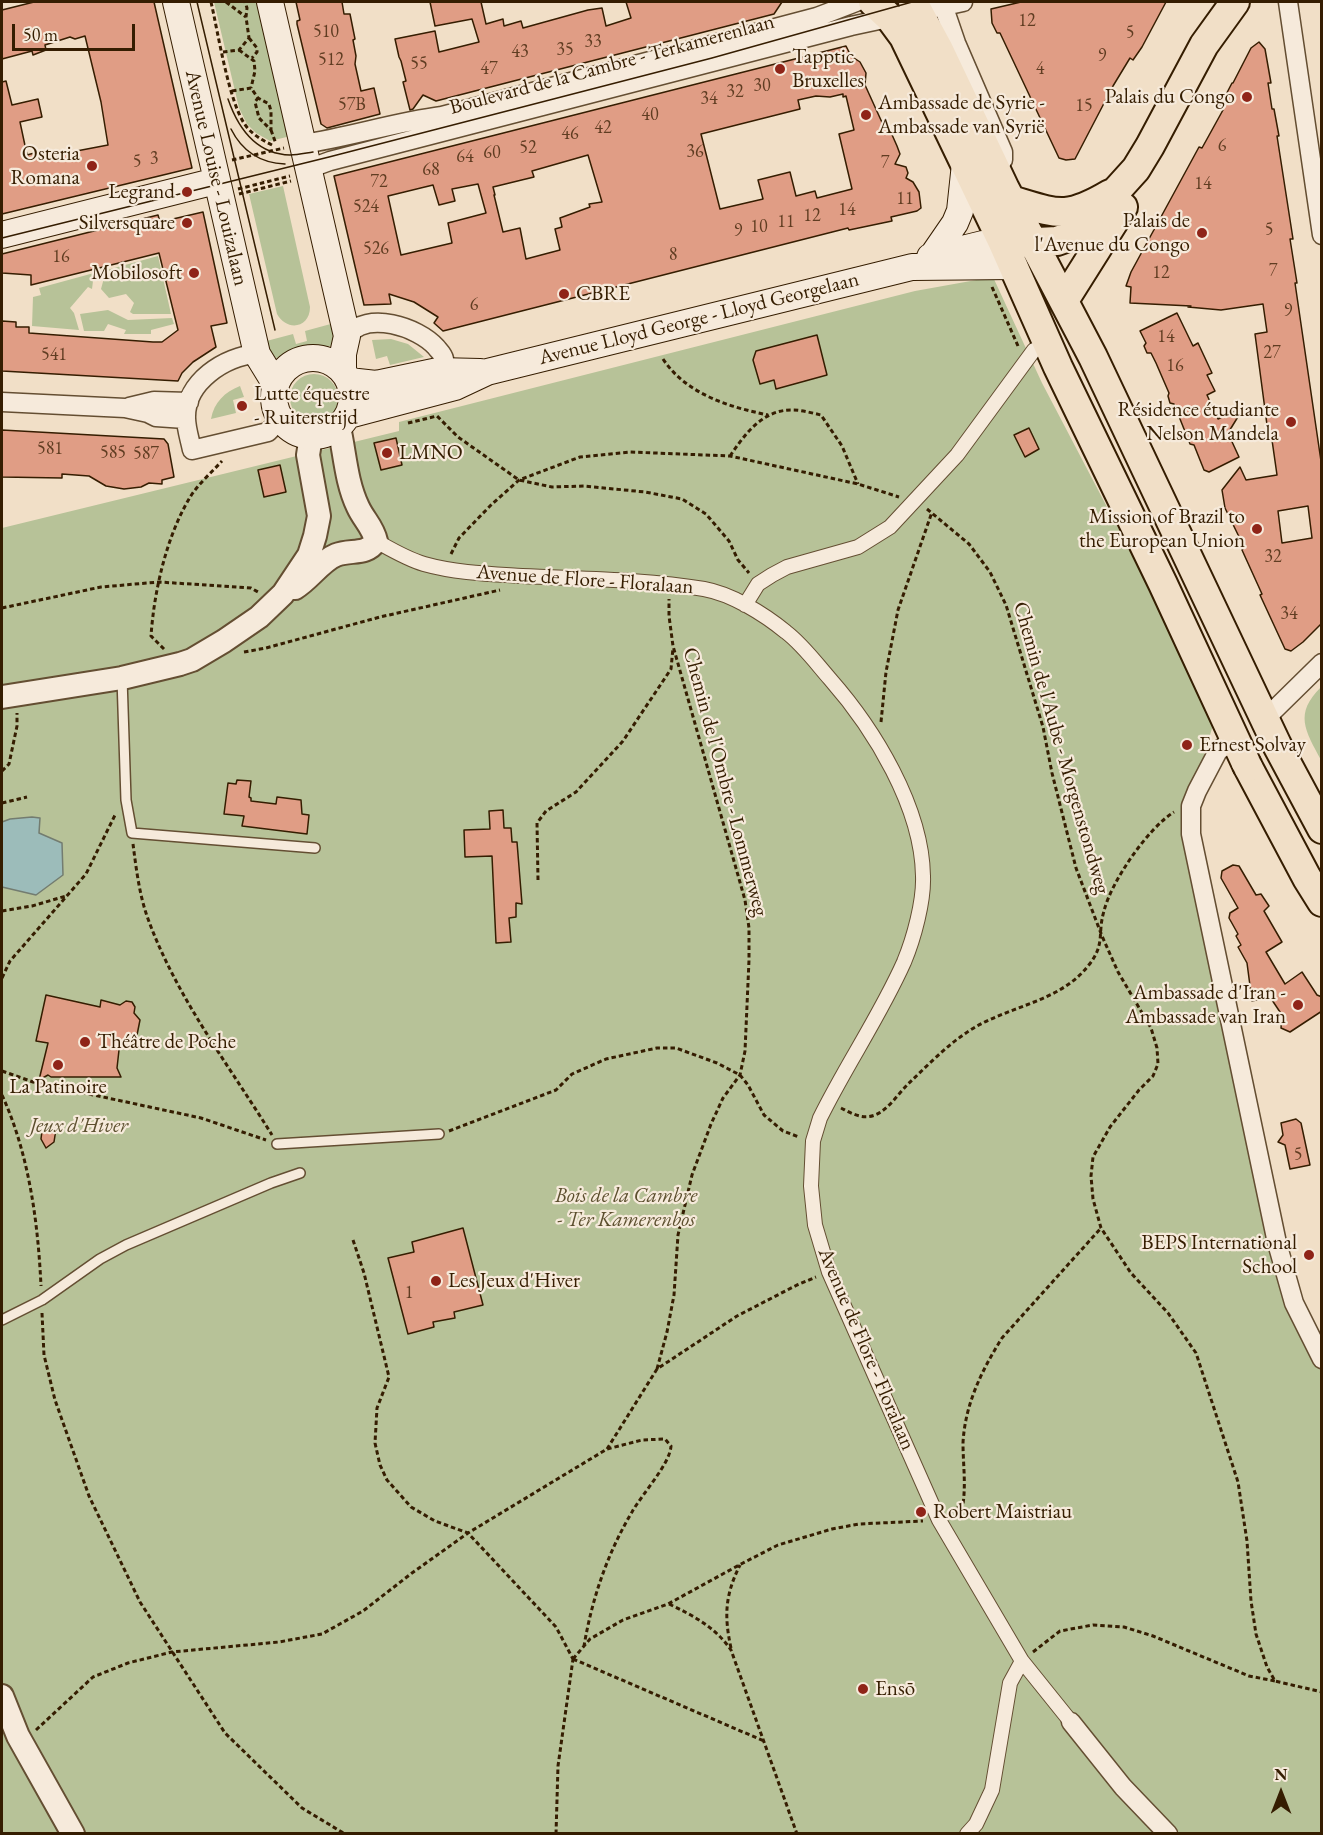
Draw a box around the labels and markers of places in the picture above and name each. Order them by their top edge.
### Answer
place label: Tapptic Bruxelles [792,44,864,94]
marker: Tapptic Bruxelles [773,62,787,76]
place label: Palais du Congo [1105,84,1235,110]
place label: Ambassade de Syrie - Ambassade van Syrië [878,90,1045,140]
marker: Palais du Congo [1240,90,1254,104]
marker: Ambassade de Syrie - Ambassade van Syrië [859,108,873,122]
place label: Osteria Romana [10,141,80,191]
marker: Osteria Romana [85,159,99,173]
place label: Legrand [108,179,175,205]
marker: Legrand [180,185,194,199]
place label: Palais de l'Avenue du Congo [1034,208,1190,258]
place label: Silversquare [79,210,175,236]
marker: Silversquare [180,216,194,230]
marker: Palais de l'Avenue du Congo [1195,226,1209,240]
place label: Mobilosoft [91,260,182,286]
marker: Mobilosoft [187,266,201,280]
place label: CBRE [576,281,630,307]
marker: CBRE [557,287,571,301]
place label: Lutte équestre - Ruiterstrijd [254,381,370,431]
place label: Résidence étudiante Nelson Mandela [1118,397,1279,447]
marker: Lutte équestre - Ruiterstrijd [235,399,249,413]
marker: Résidence étudiante Nelson Mandela [1284,415,1298,429]
place label: LMNO [399,440,463,466]
marker: LMNO [380,446,394,460]
place label: Mission of Brazil to the European Union [1079,504,1245,554]
marker: Mission of Brazil to the European Union [1250,522,1264,536]
place label: Ernest Solvay [1199,732,1306,758]
marker: Ernest Solvay [1180,738,1194,752]
place label: Ambassade d'Iran - Ambassade van Iran [1125,980,1286,1030]
marker: Ambassade d'Iran - Ambassade van Iran [1291,998,1305,1012]
place label: Théâtre de Poche [97,1029,236,1055]
marker: Théâtre de Poche [78,1035,92,1049]
marker: La Patinoire [51,1058,65,1072]
place label: La Patinoire [9,1074,107,1100]
place label: BEPS International School [1141,1230,1297,1280]
marker: BEPS International School [1302,1248,1316,1262]
place label: Les Jeux d'Hiver [448,1268,580,1294]
marker: Les Jeux d'Hiver [429,1274,443,1288]
place label: Robert Maistriau [933,1499,1072,1525]
marker: Robert Maistriau [914,1505,928,1519]
place label: Ensō [875,1676,915,1702]
marker: Ensō [856,1682,870,1696]

